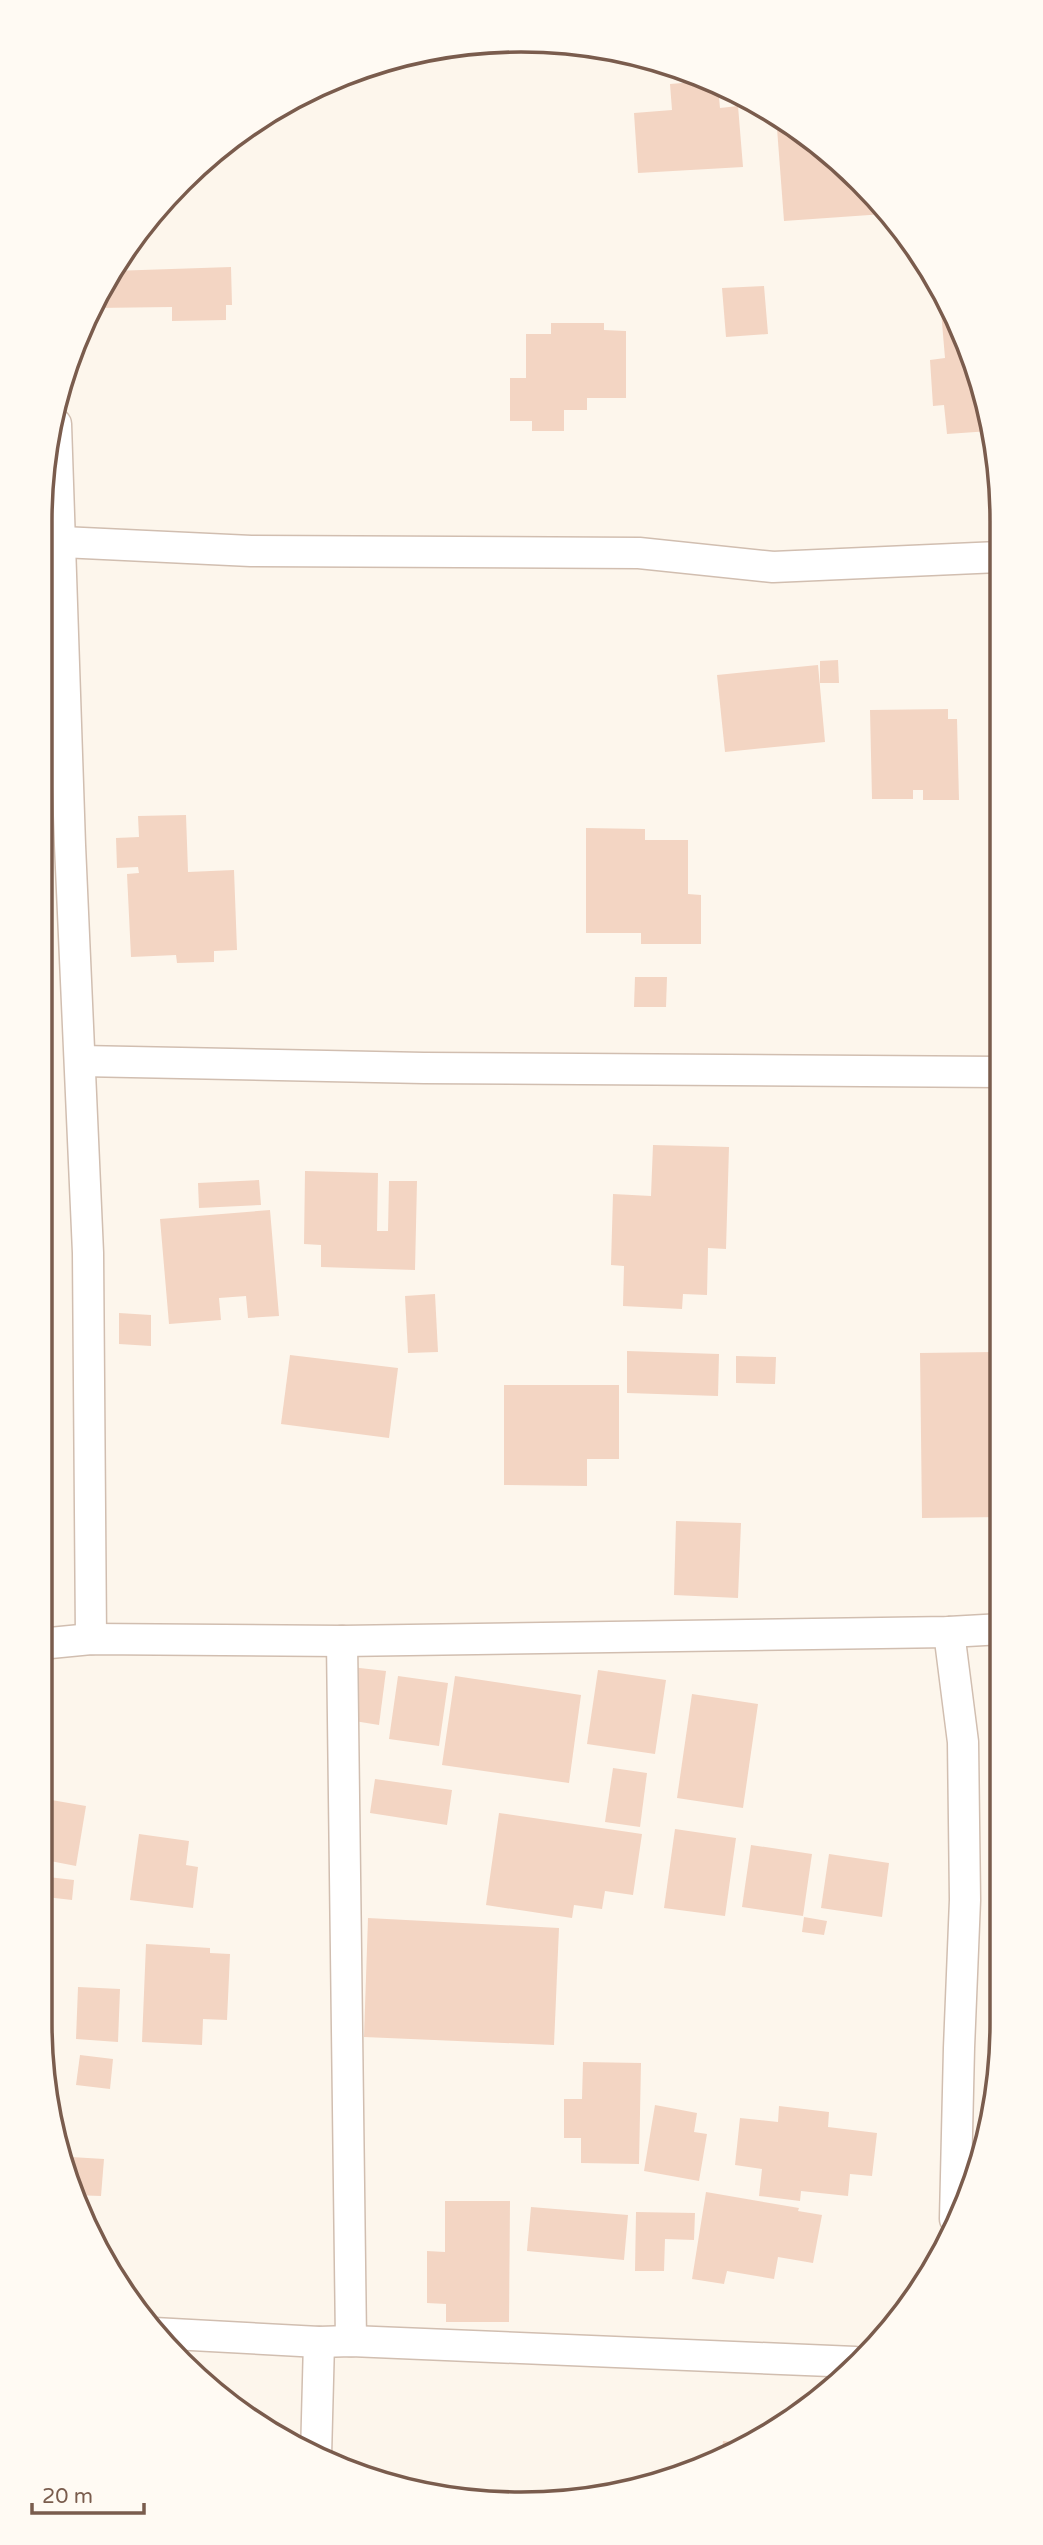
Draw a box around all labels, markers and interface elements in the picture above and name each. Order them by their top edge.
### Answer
scale bar [32,2472,144,2516]
text: 20 m [42,2484,93,2509]

